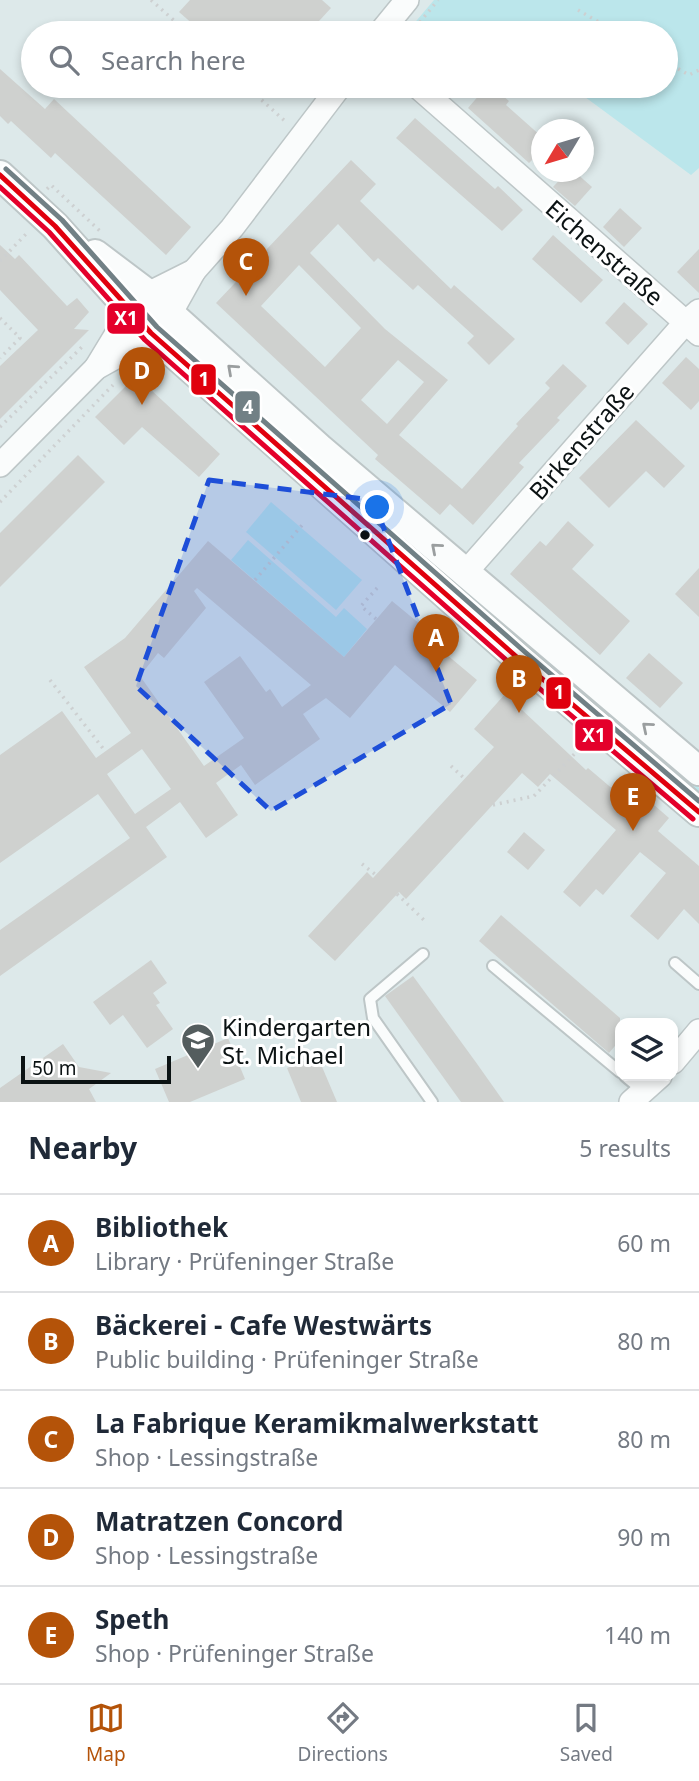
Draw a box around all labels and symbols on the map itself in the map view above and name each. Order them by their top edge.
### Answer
north arrow [531,119,594,182]
street label: Eichenstraße [539,192,671,312]
pin: C [223,238,269,296]
line badge: X1 [106,302,146,335]
text: X1 [114,305,138,331]
pin: D [119,347,165,405]
line badge: 1 [190,363,217,396]
one-way arrow [227,365,240,378]
text: 1 [199,366,209,392]
street label: Birkenstraße [521,376,641,506]
line badge: 4 [234,390,261,424]
text: 4 [243,394,254,420]
your location [360,490,394,524]
unlabelled marker [358,528,372,542]
one-way arrow [431,544,444,556]
pin: A [413,614,459,672]
pin: B [496,655,542,713]
line badge: 1 [545,676,572,710]
text: 1 [554,679,564,705]
line badge: X1 [574,718,614,752]
text: X1 [582,722,606,748]
one-way arrow [642,723,655,735]
pin: E [610,773,656,831]
place label: Kindergarten St. Michael [222,1010,371,1071]
school or university icon: Kindergarten St. Michael [179,1021,217,1070]
scale bar [21,1053,172,1085]

